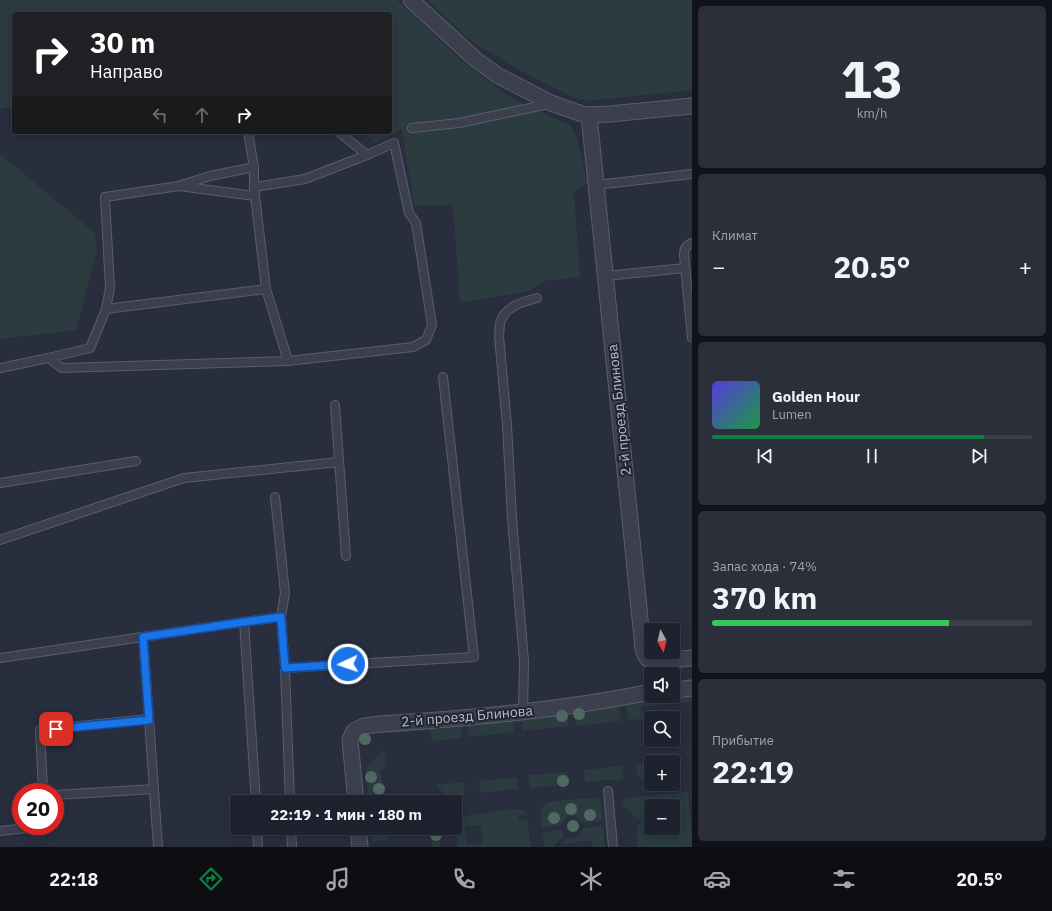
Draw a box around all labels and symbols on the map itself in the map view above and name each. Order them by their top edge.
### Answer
street label: 2-й проезд Блинова [603,343,635,477]
north arrow [644,623,680,659]
position arrow [327,643,369,685]
street label: 2-й проезд Блинова [400,701,534,731]
pin [39,712,73,746]
speed limit sign: 20 [12,783,64,835]

